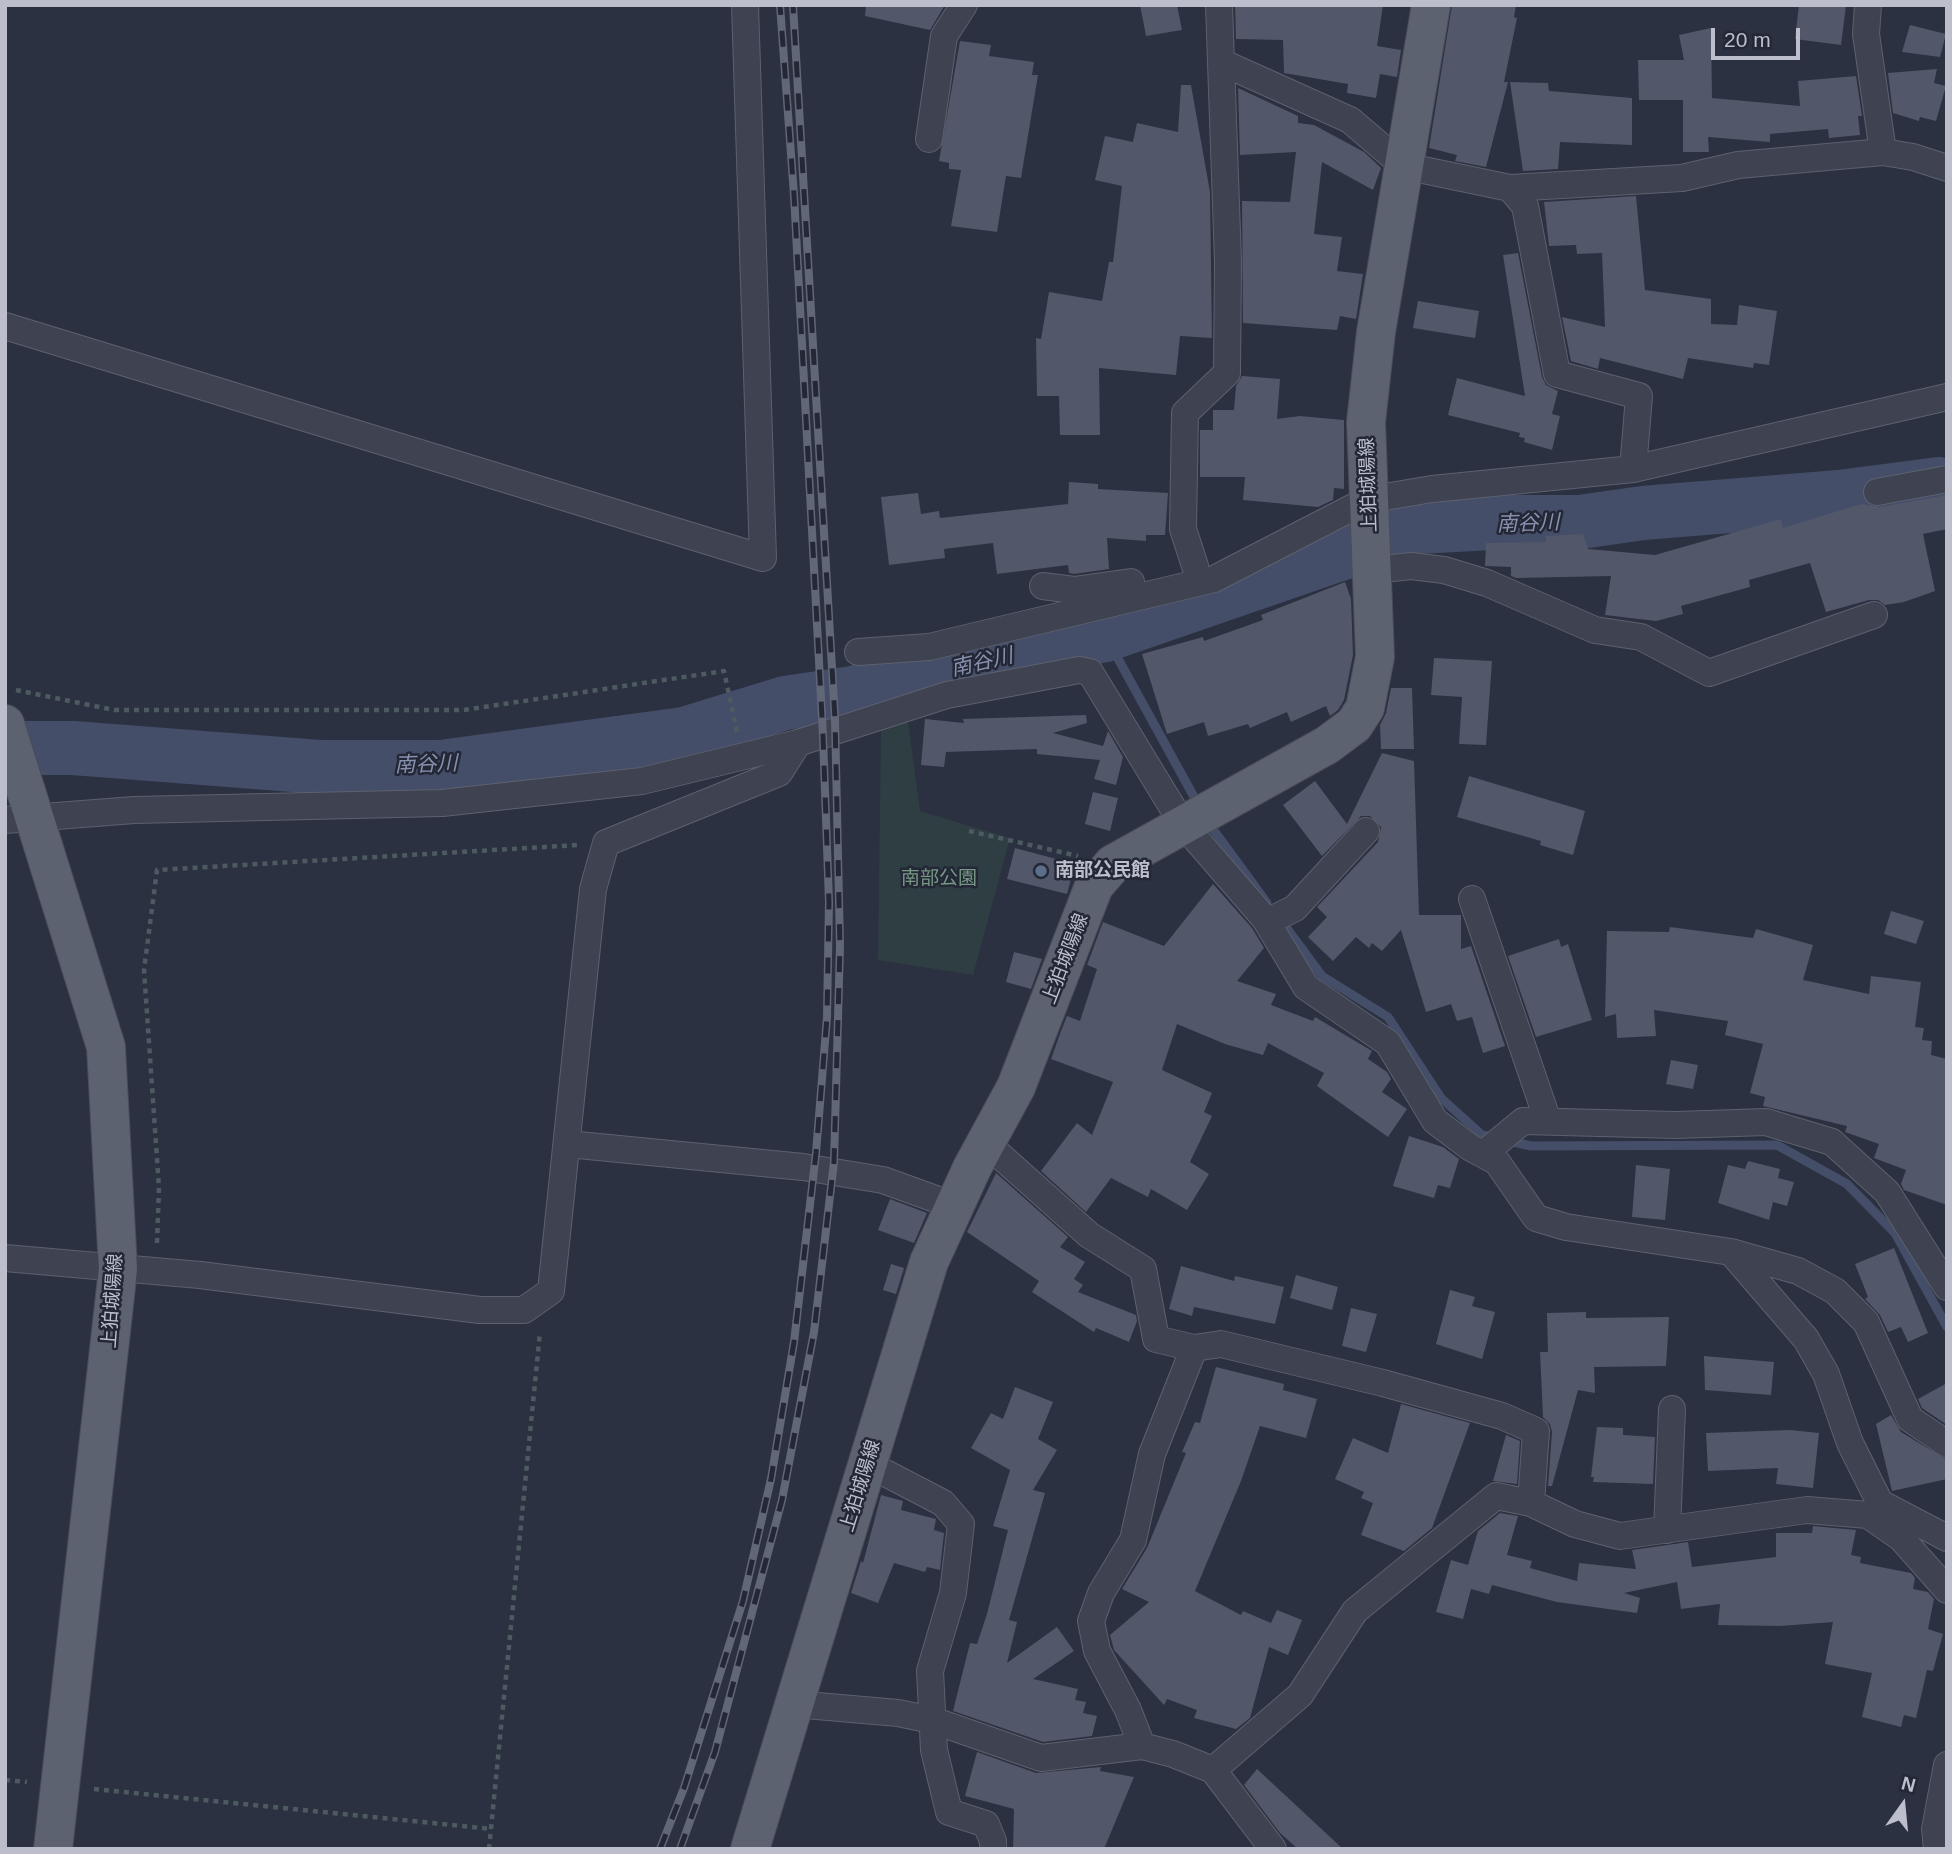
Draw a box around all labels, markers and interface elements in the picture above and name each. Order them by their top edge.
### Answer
scale bar [1714,14,1803,58]
text: 20 m [1724,28,1771,51]
street label: 上狛城陽線 [1356,437,1382,533]
water label: 南谷川 [1496,510,1560,538]
water label: 南谷川 [948,644,1016,682]
water label: 南谷川 [394,751,458,779]
place label: 南部公民館 [1055,860,1150,882]
marker: 南部公民館 [1033,863,1049,879]
park label: 南部公園 [901,868,977,890]
street label: 上狛城陽線 [1038,911,1094,1007]
street label: 上狛城陽線 [98,1253,128,1349]
street label: 上狛城陽線 [836,1437,886,1535]
north arrow [1868,1770,1938,1840]
text: N [1899,1772,1918,1796]

